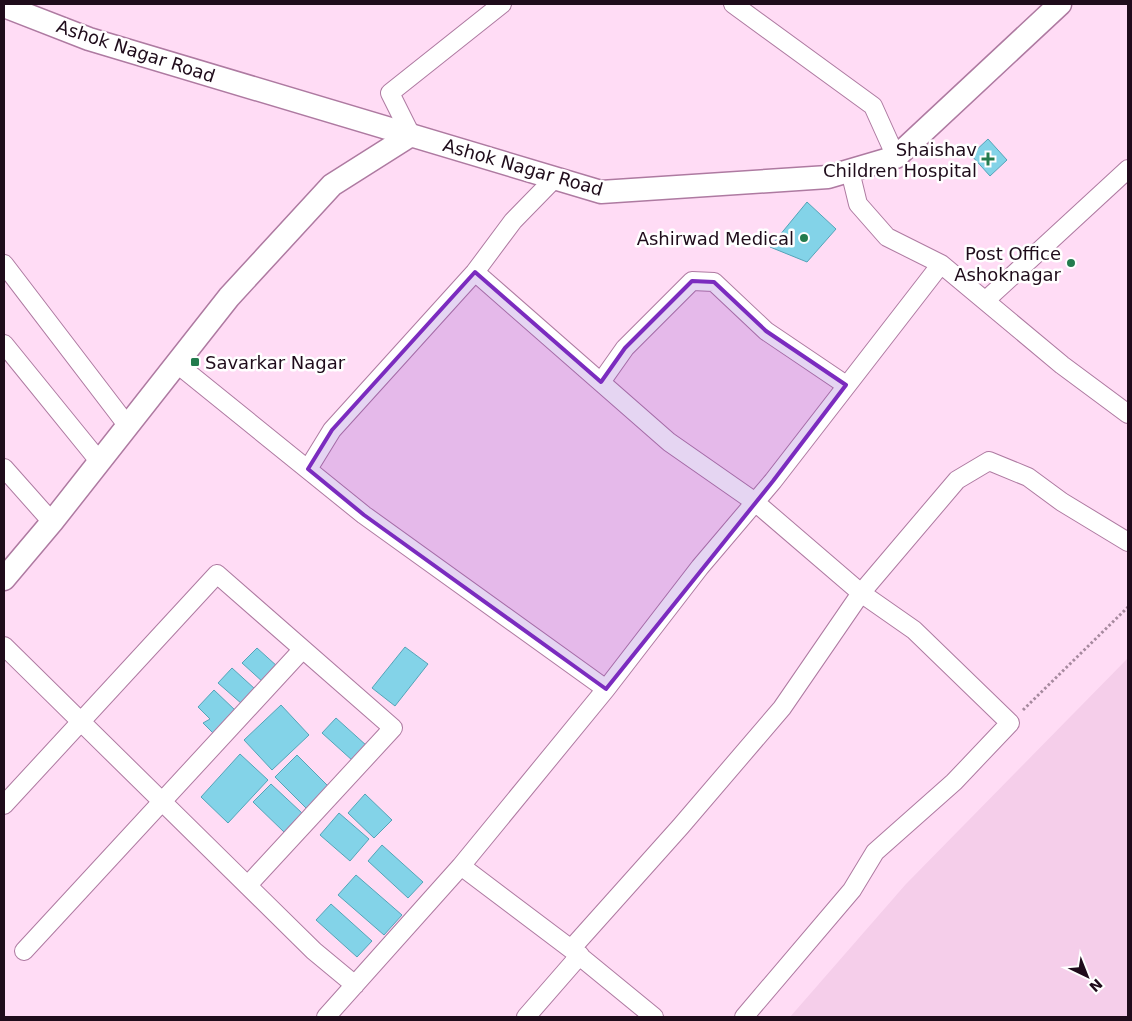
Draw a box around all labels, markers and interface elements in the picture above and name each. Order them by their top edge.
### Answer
street label: Ashok Nagar Road [54,15,218,87]
street label: Ashok Nagar Road [441,134,605,200]
place label: Shaishav Children Hospital [823,139,977,181]
marker: Shaishav Children Hospital [981,152,995,166]
place label: Ashirwad Medical [637,228,794,249]
marker: Ashirwad Medical [798,232,810,244]
place label: Post Office Ashoknagar [954,243,1062,285]
marker: Post Office Ashoknagar [1065,257,1077,269]
place label: Savarkar Nagar [205,352,346,373]
marker: Savarkar Nagar [189,356,201,368]
north arrow [1062,951,1112,1001]
text: N [1086,976,1106,995]

